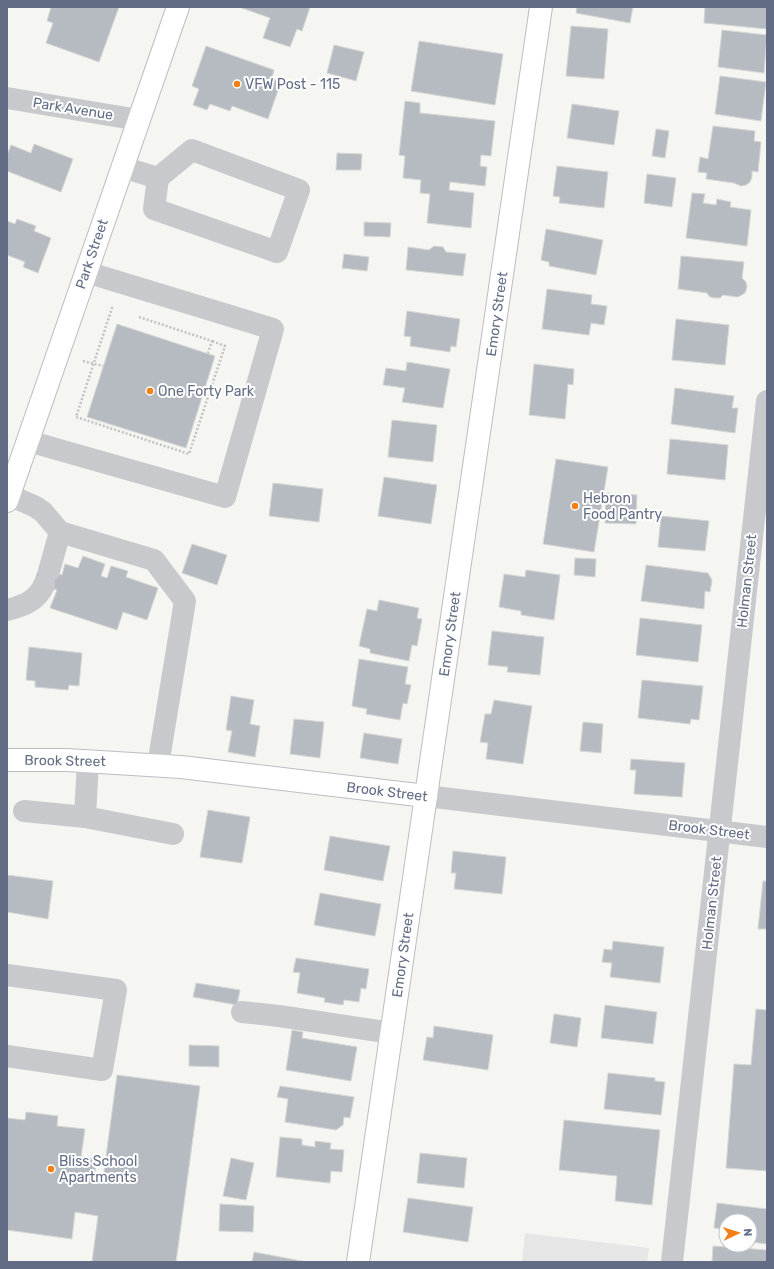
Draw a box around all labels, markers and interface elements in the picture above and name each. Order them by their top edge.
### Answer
place label: VFW Post - 115 [245,76,340,93]
marker: VFW Post - 115 [232,79,242,89]
street label: Park Avenue [32,94,115,124]
street label: Park Street [72,216,112,291]
street label: Emory Street [483,270,511,358]
place label: One Forty Park [158,383,255,400]
marker: One Forty Park [145,386,155,396]
place label: Hebron Food Pantry [583,490,663,523]
marker: Hebron Food Pantry [570,501,580,511]
street label: Holman Street [734,533,760,629]
street label: Emory Street [436,590,464,678]
street label: Brook Street [24,752,106,770]
street label: Brook Street [345,779,429,805]
street label: Brook Street [667,817,751,843]
street label: Holman Street [699,855,725,951]
street label: Emory Street [389,911,417,999]
place label: Bliss School Apartments [59,1153,137,1186]
marker: Bliss School Apartments [46,1164,56,1174]
north arrow [718,1213,758,1253]
text: N [741,1228,754,1237]

